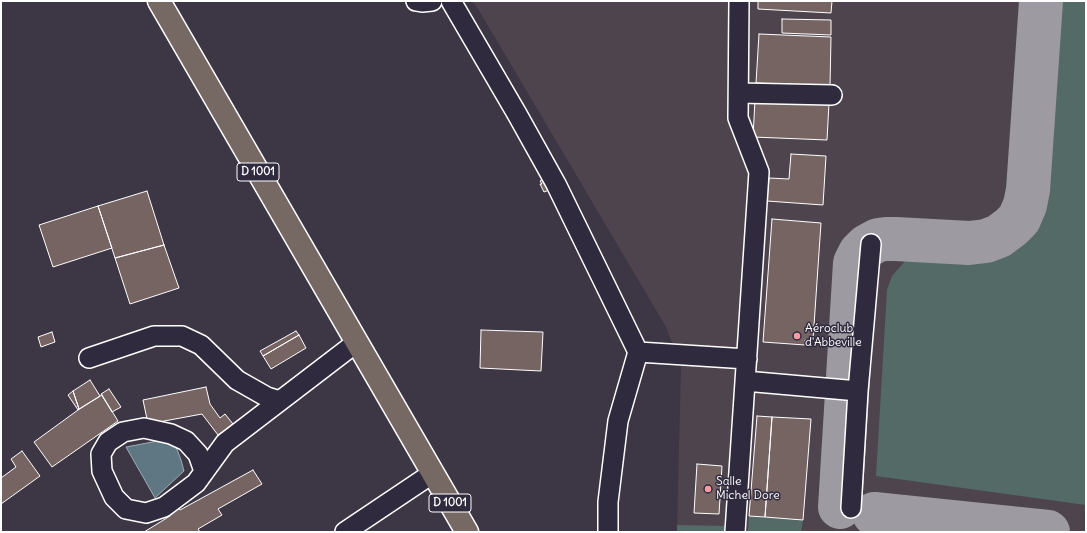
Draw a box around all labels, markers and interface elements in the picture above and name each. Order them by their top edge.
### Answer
road number: D 1001 [237,163,279,181]
place label: Aéroclub d'Abbeville [805,322,862,350]
marker: Aéroclub d'Abbeville [792,331,802,341]
place label: Salle Michel Dore [716,475,780,503]
marker: Salle Michel Dore [703,484,713,494]
road number: D 1001 [429,494,471,512]

